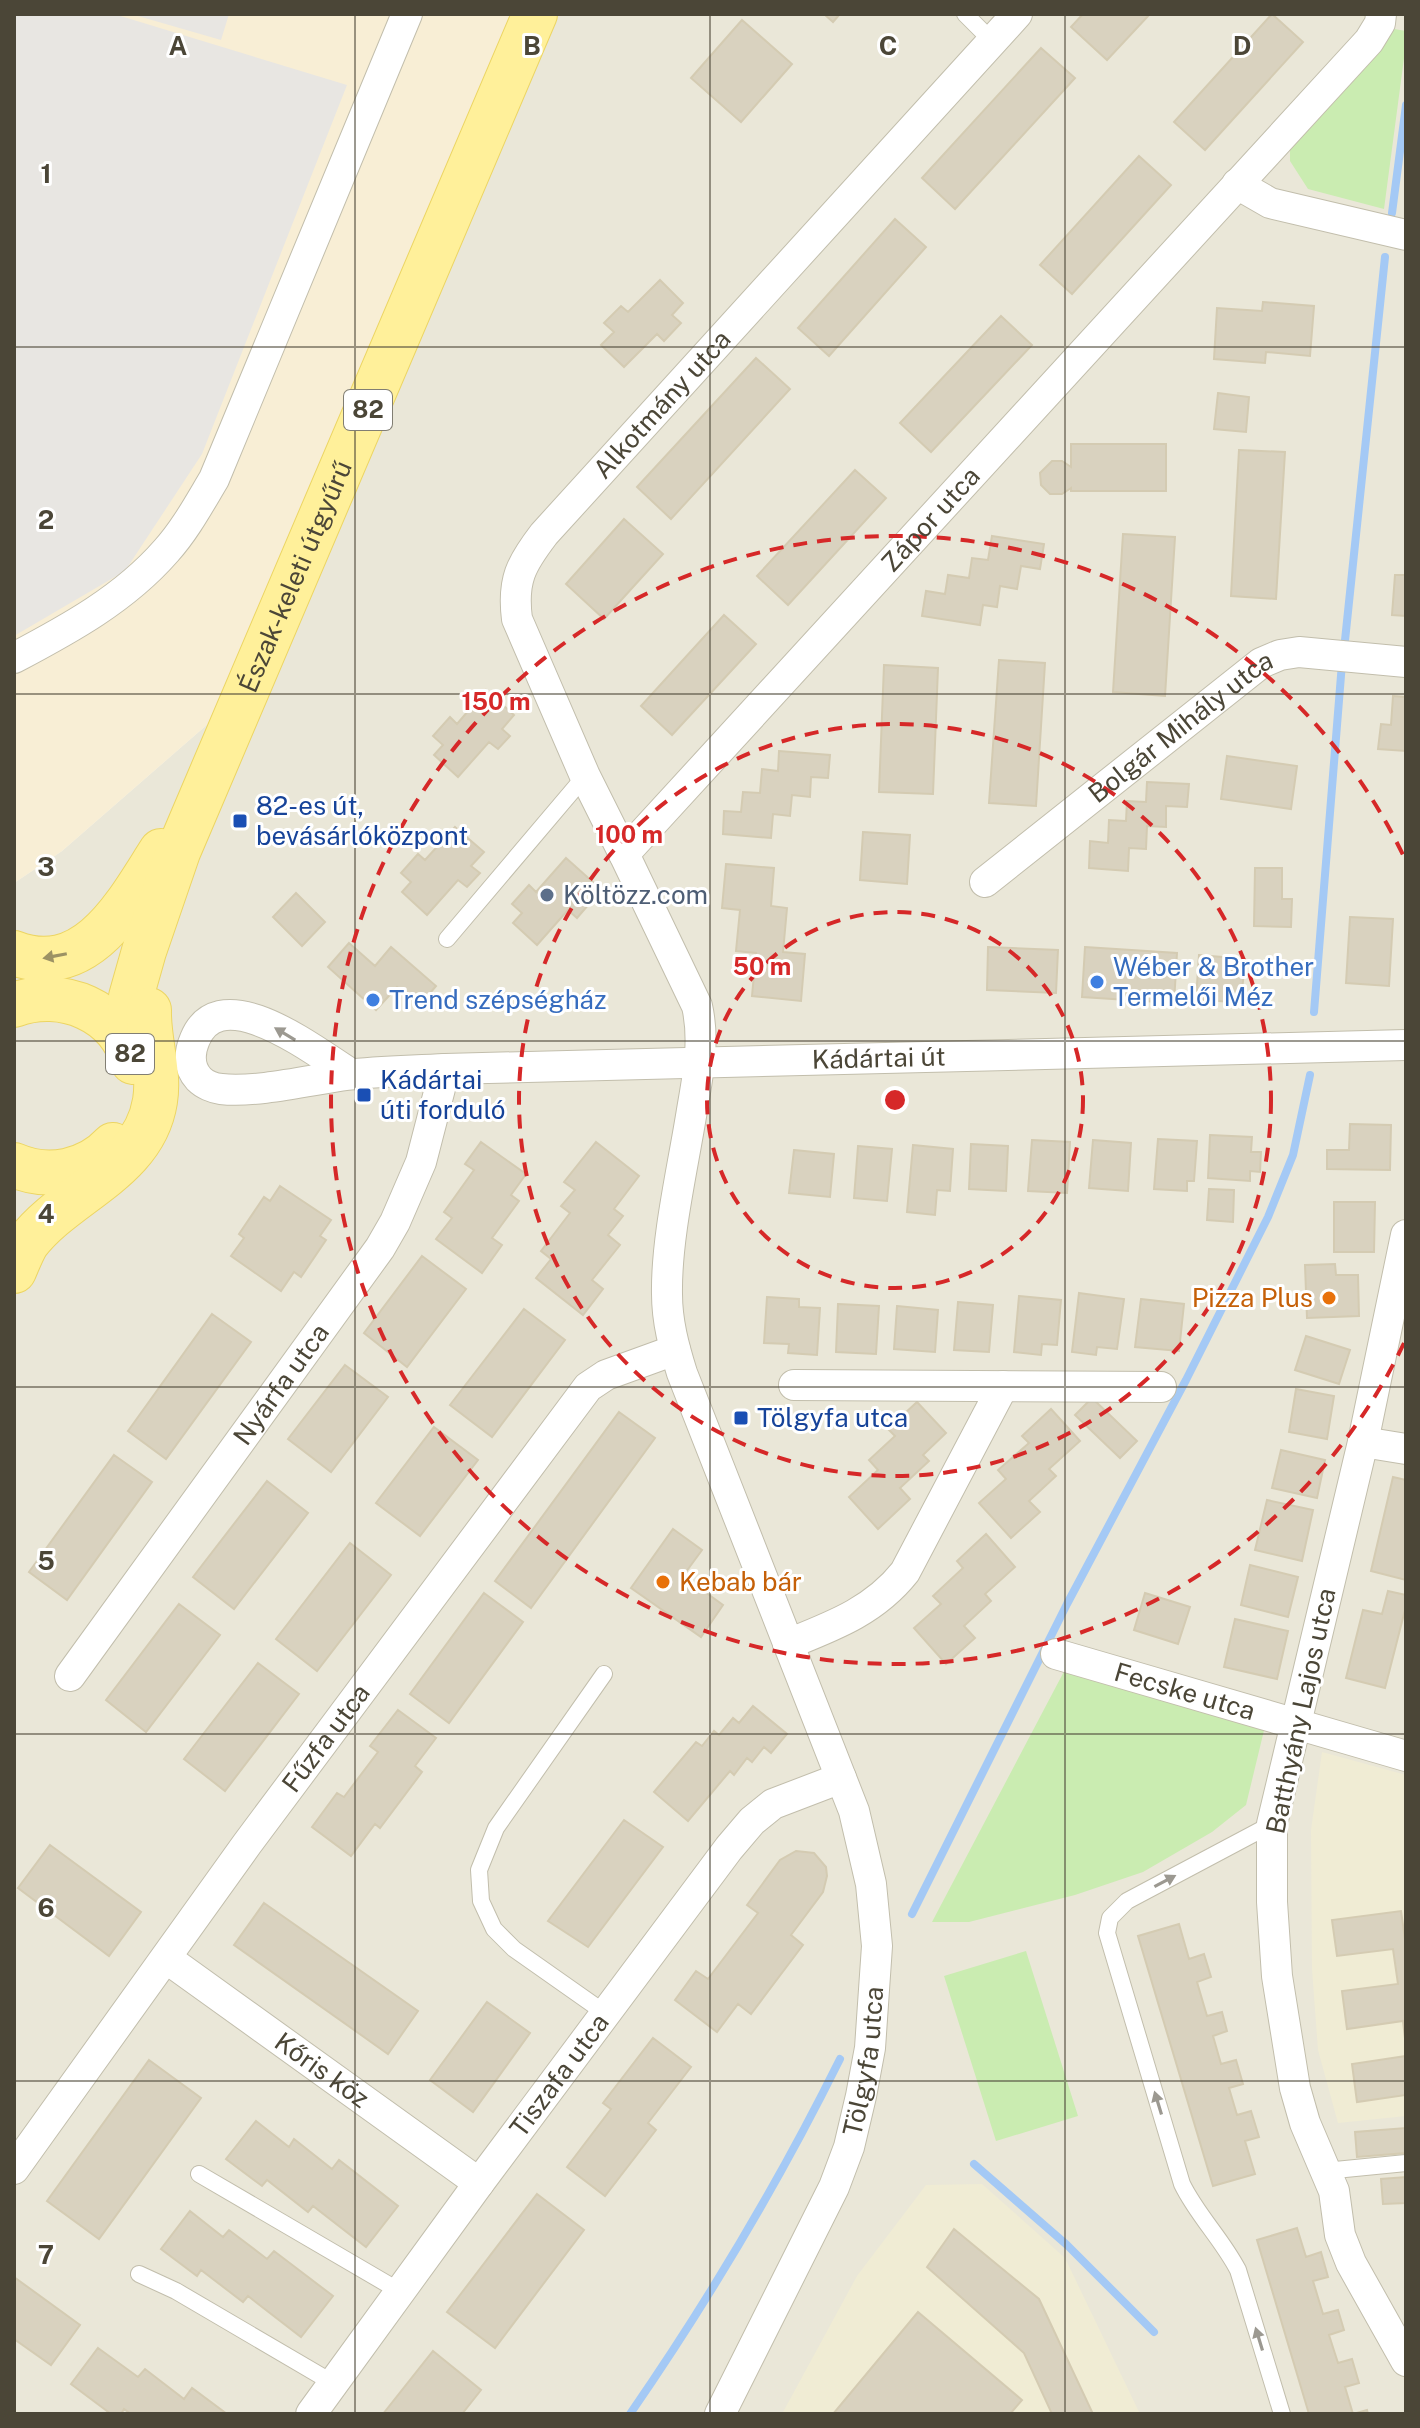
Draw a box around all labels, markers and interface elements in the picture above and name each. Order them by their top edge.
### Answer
text: A [169,30,188,61]
text: B [523,30,541,61]
text: C [879,30,897,61]
text: D [1233,30,1251,61]
text: 1 [40,158,52,189]
street label: Alkotmány utca [586,324,737,484]
road number: 82 [344,390,392,430]
street label: Észak-keleti útgyűrű [232,456,358,697]
street label: Zápor utca [875,460,986,578]
text: 2 [38,504,54,535]
street label: Bolgár Mihály utca [1082,644,1277,809]
text: 150 m [462,687,530,715]
place label: 82-es út, bevásárlóközpont [256,790,468,851]
marker: 82-es út, bevásárlóközpont [231,812,249,830]
text: 100 m [595,820,663,848]
text: 3 [37,851,55,882]
place label: Költözz.com [563,879,708,910]
marker: Költözz.com [538,886,556,904]
one-way arrow [42,951,67,963]
place label: Wéber & Brother Termelői Méz [1113,951,1314,1012]
text: 50 m [733,952,791,980]
marker: Wéber & Brother Termelői Méz [1088,973,1106,991]
place label: Trend szépségház [389,984,606,1015]
marker: Trend szépségház [364,991,382,1009]
one-way arrow [274,1027,296,1041]
road number: 82 [106,1034,154,1074]
street label: Kádártai út [811,1041,946,1075]
place label: Kádártai úti forduló [380,1064,505,1125]
marker: Kádártai úti forduló [355,1086,373,1104]
centre of rings [881,1086,909,1114]
text: 4 [37,1198,55,1229]
place label: Pizza Plus [1192,1282,1313,1313]
marker: Pizza Plus [1320,1289,1338,1307]
street label: Nyárfa utca [226,1317,335,1451]
place label: Tölgyfa utca [757,1402,908,1433]
marker: Tölgyfa utca [732,1409,750,1427]
text: 5 [37,1545,55,1576]
place label: Kebab bár [679,1566,802,1597]
marker: Kebab bár [654,1573,672,1591]
street label: Batthyány Lajos utca [1259,1585,1342,1837]
street label: Fecske utca [1111,1656,1259,1726]
street label: Fűzfa utca [275,1678,376,1798]
one-way arrow [1154,1874,1177,1887]
text: 6 [37,1892,55,1923]
street label: Tölgyfa utca [836,1985,889,2139]
street label: Tiszafa utca [503,2007,615,2143]
street label: Kőris köz [269,2025,375,2114]
one-way arrow [1151,2091,1164,2115]
text: 7 [38,2239,54,2270]
one-way arrow [1252,2327,1265,2351]

